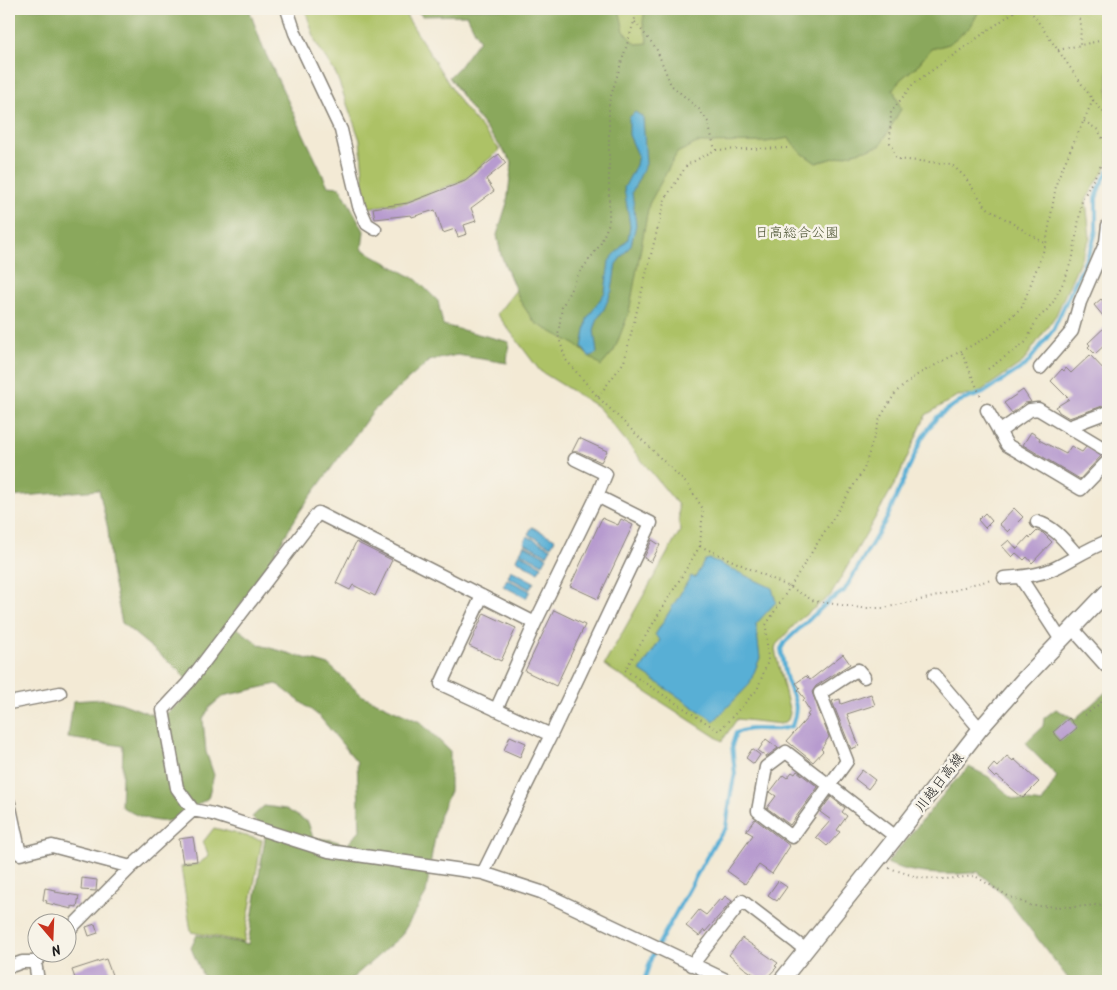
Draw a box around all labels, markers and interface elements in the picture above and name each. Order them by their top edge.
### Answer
park label: 日高総合公園 [755,222,839,244]
street label: 川越日高線 [910,748,970,817]
north arrow [28,912,78,962]
text: N [48,938,64,961]

